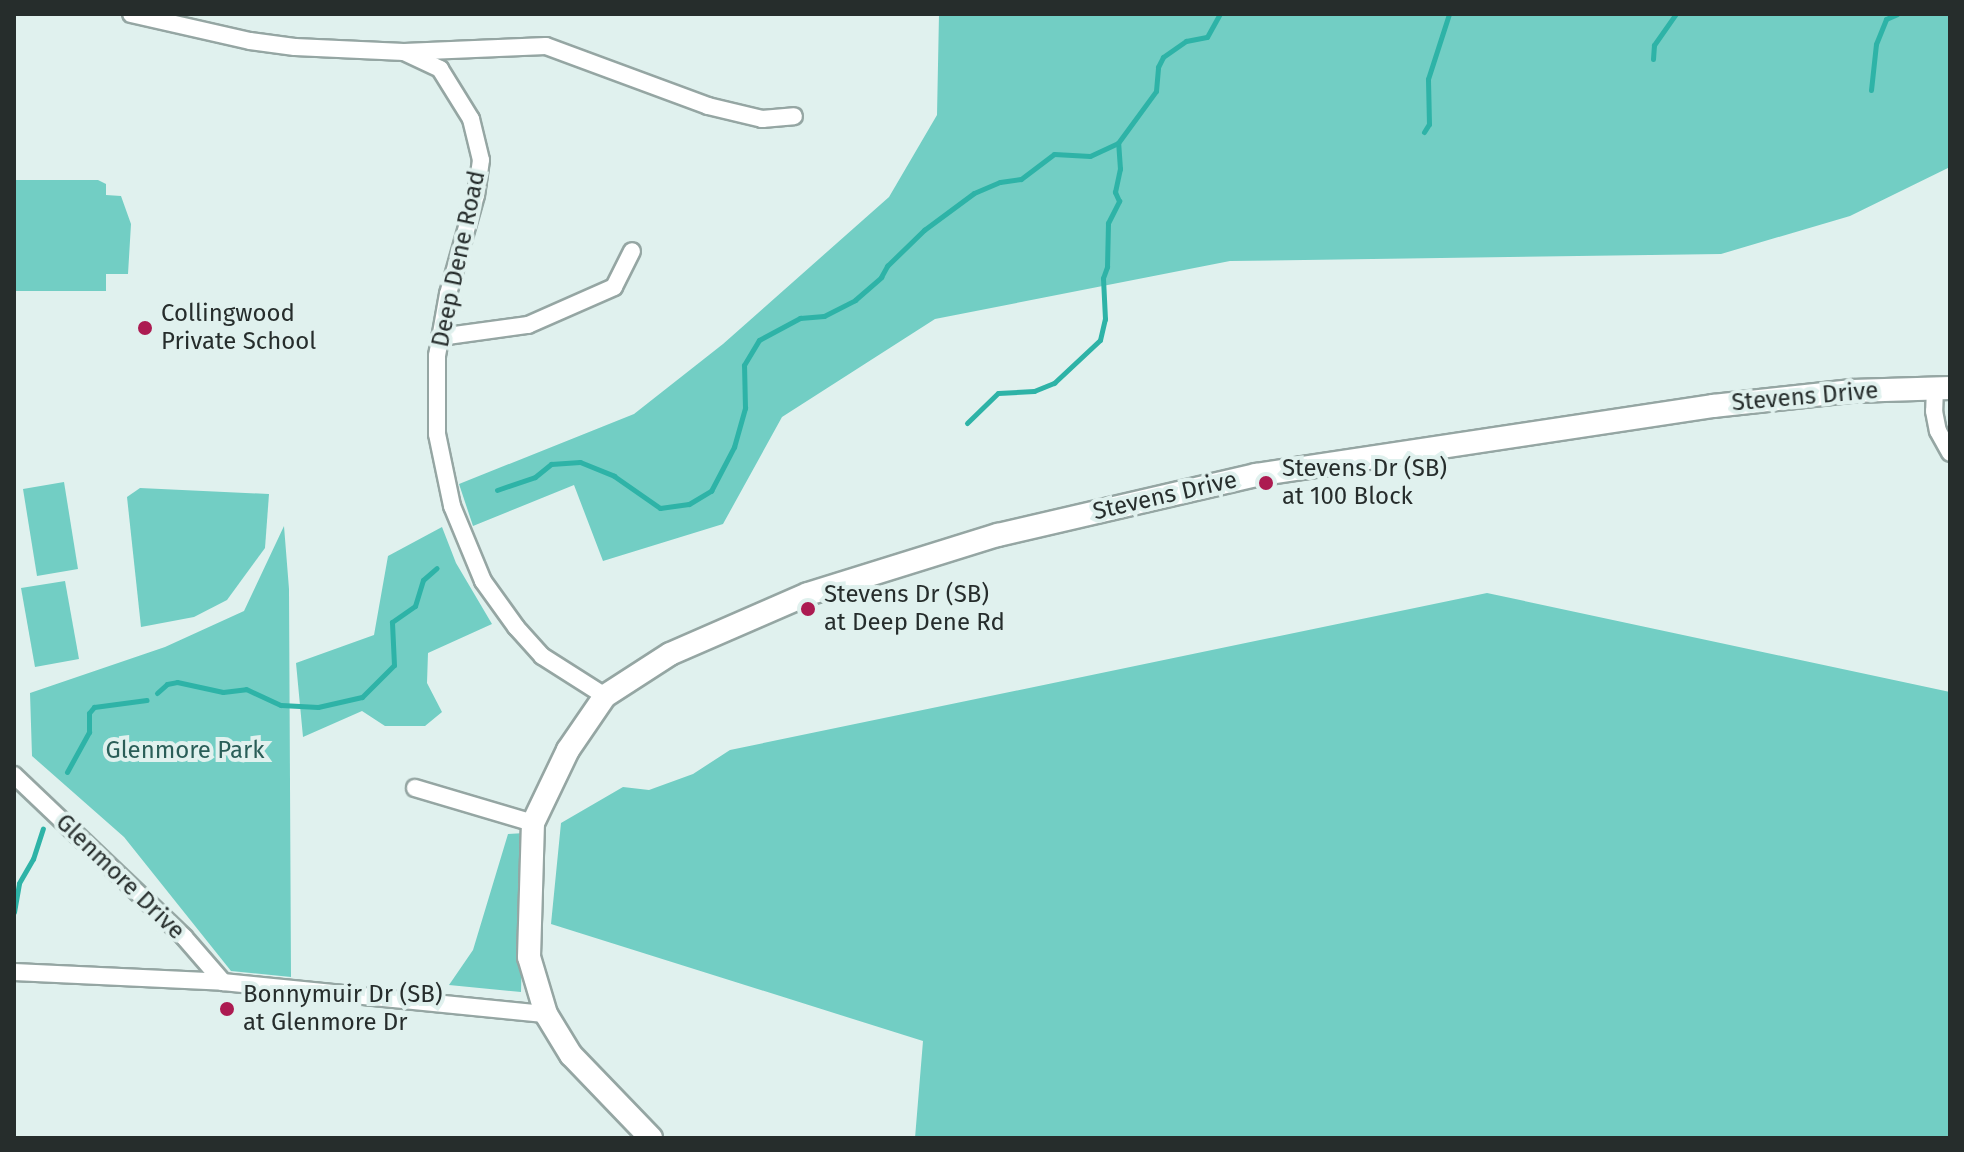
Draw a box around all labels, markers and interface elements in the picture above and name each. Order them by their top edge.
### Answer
street label: Deep Dene Road [426,168,492,350]
place label: Collingwood Private School [161,300,316,356]
marker: Collingwood Private School [136,319,154,337]
street label: Stevens Drive [1730,376,1880,418]
place label: Stevens Dr (SB) at 100 Block [1282,455,1447,511]
street label: Stevens Drive [1090,465,1240,527]
marker: Stevens Dr (SB) at 100 Block [1257,474,1275,492]
place label: Stevens Dr (SB) at Deep Dene Rd [824,581,1005,637]
marker: Stevens Dr (SB) at Deep Dene Rd [799,600,817,618]
park label: Glenmore Park [106,737,264,765]
street label: Glenmore Drive [50,808,190,946]
place label: Bonnymuir Dr (SB) at Glenmore Dr [243,981,443,1037]
marker: Bonnymuir Dr (SB) at Glenmore Dr [218,1000,236,1018]

